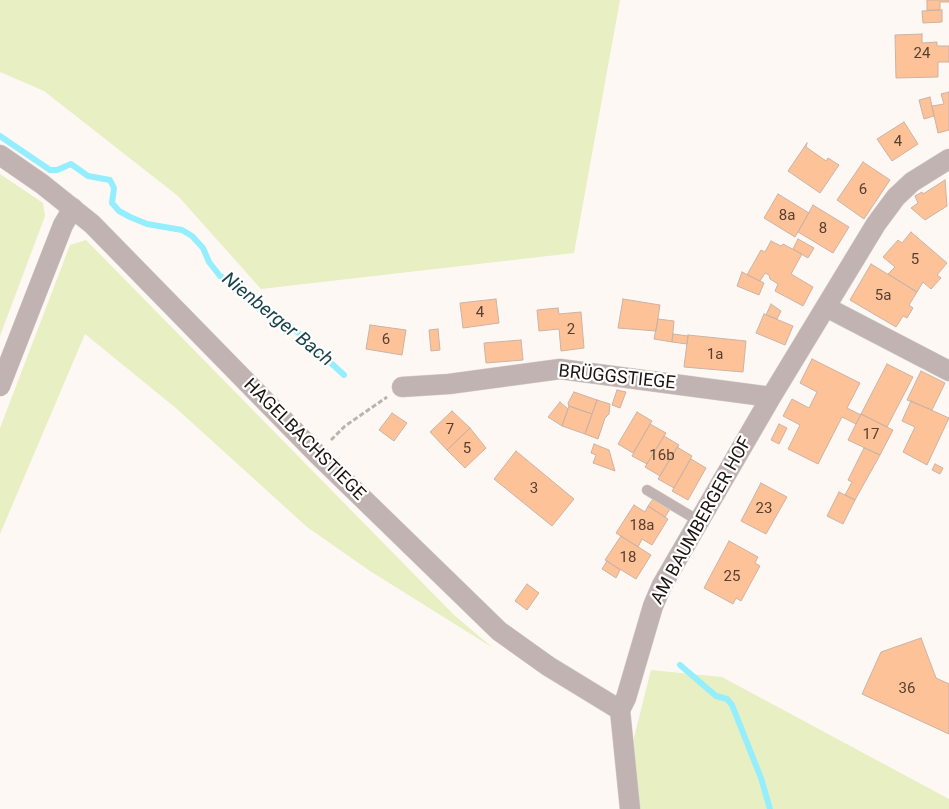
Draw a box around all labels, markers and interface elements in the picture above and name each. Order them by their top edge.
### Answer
house number: 24 [914,45,930,63]
house number: 4 [894,133,902,151]
house number: 6 [859,181,867,199]
house number: 8a [779,207,795,225]
house number: 8 [819,220,827,238]
house number: 5 [911,251,919,269]
water label: Nienberger Bach [217,268,337,372]
house number: 5a [875,287,891,305]
house number: 4 [476,304,484,322]
house number: 2 [567,321,575,339]
house number: 6 [382,331,390,349]
house number: 1a [707,346,723,364]
street label: BRÜGGSTIEGE [557,361,677,395]
street label: HAGELBACHSTIEGE [239,375,369,505]
house number: 7 [446,421,454,439]
house number: 17 [863,426,879,444]
street label: AM BAUMBERGER HOF [647,434,757,608]
house number: 5 [463,440,471,458]
house number: 16b [649,447,675,465]
house number: 3 [530,480,538,498]
house number: 23 [756,500,772,518]
house number: 18a [629,517,655,535]
house number: 18 [620,549,636,567]
house number: 25 [724,568,740,586]
house number: 36 [899,680,915,698]

